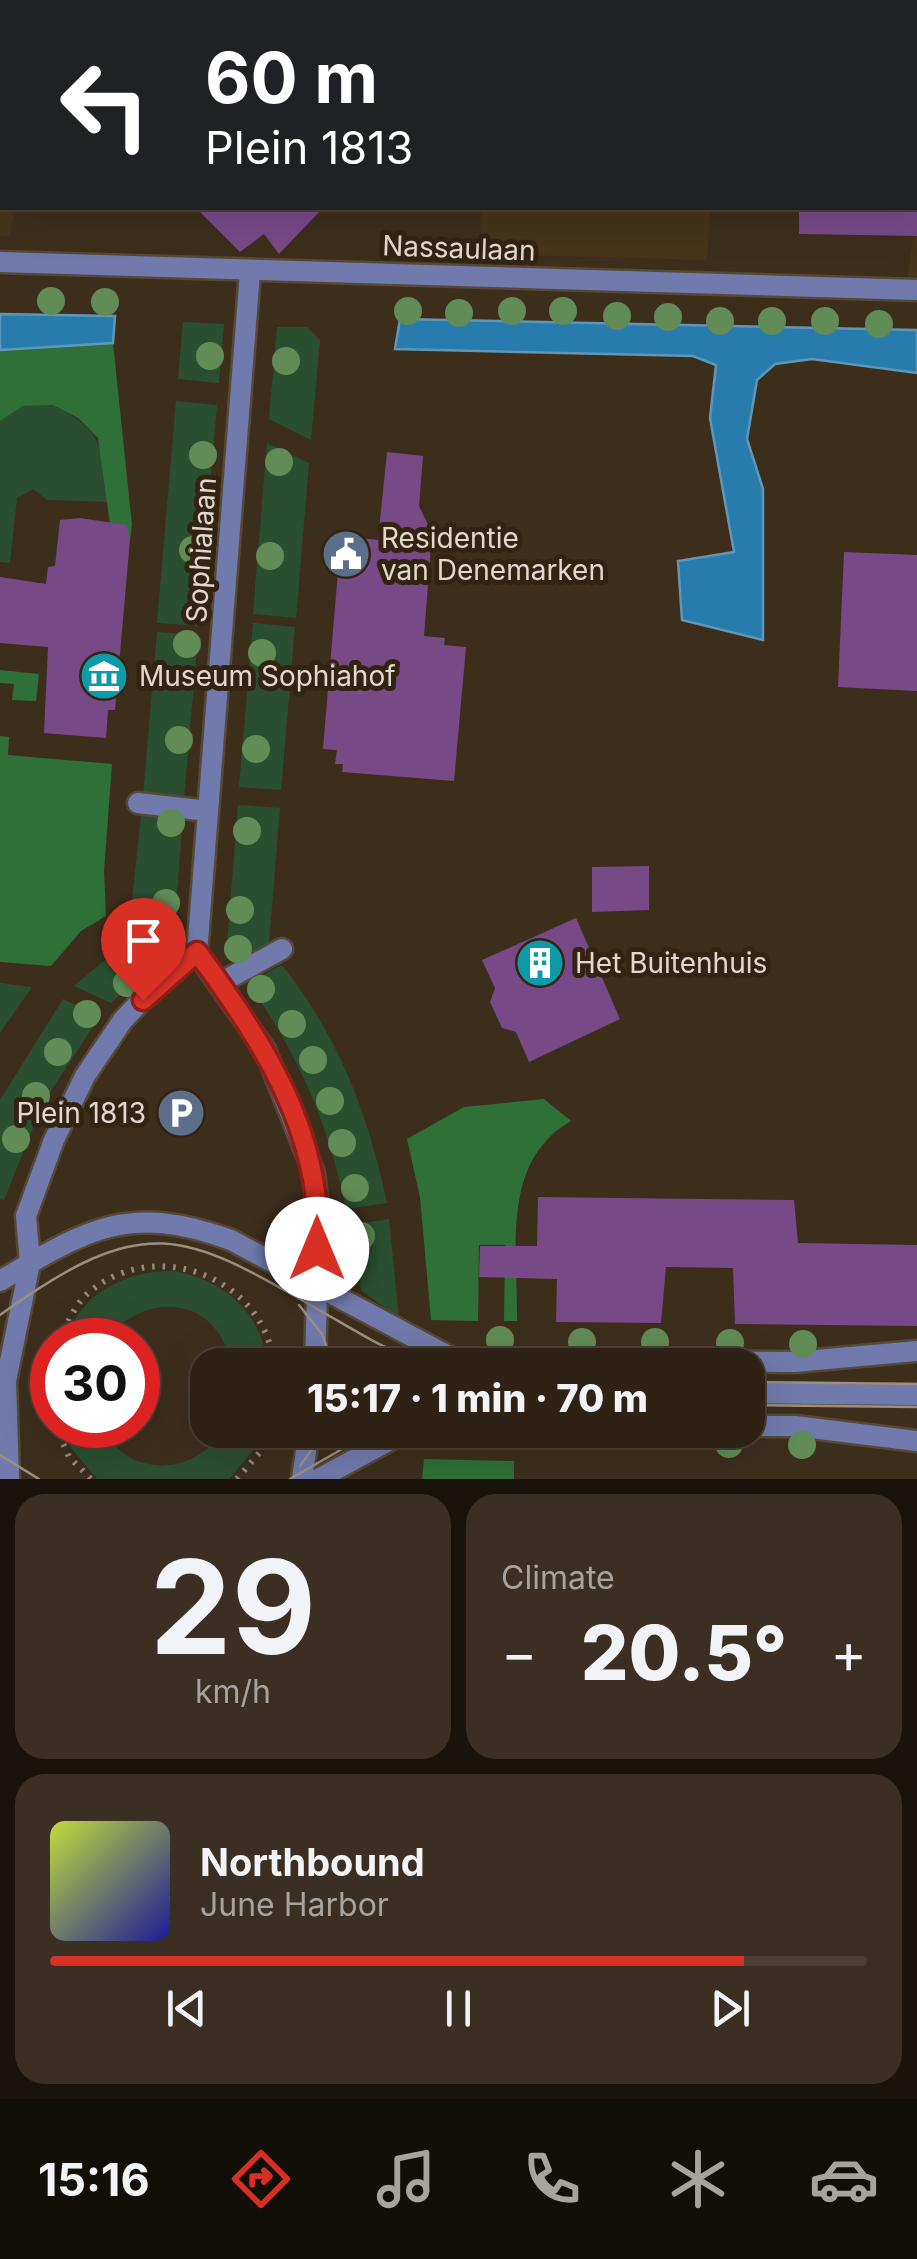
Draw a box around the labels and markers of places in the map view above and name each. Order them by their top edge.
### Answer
place label: Residentie van Denemarken [381,521,605,587]
public building icon: Residentie van Denemarken [320,528,372,580]
museum icon: Museum Sophiahof [78,650,130,702]
place label: Museum Sophiahof [139,659,396,693]
pin [101,898,186,1001]
building icon: Het Buitenhuis [514,937,566,989]
place label: Het Buitenhuis [575,946,767,980]
parking icon: Plein 1813 [155,1087,207,1139]
place label: Plein 1813 [16,1096,146,1130]

